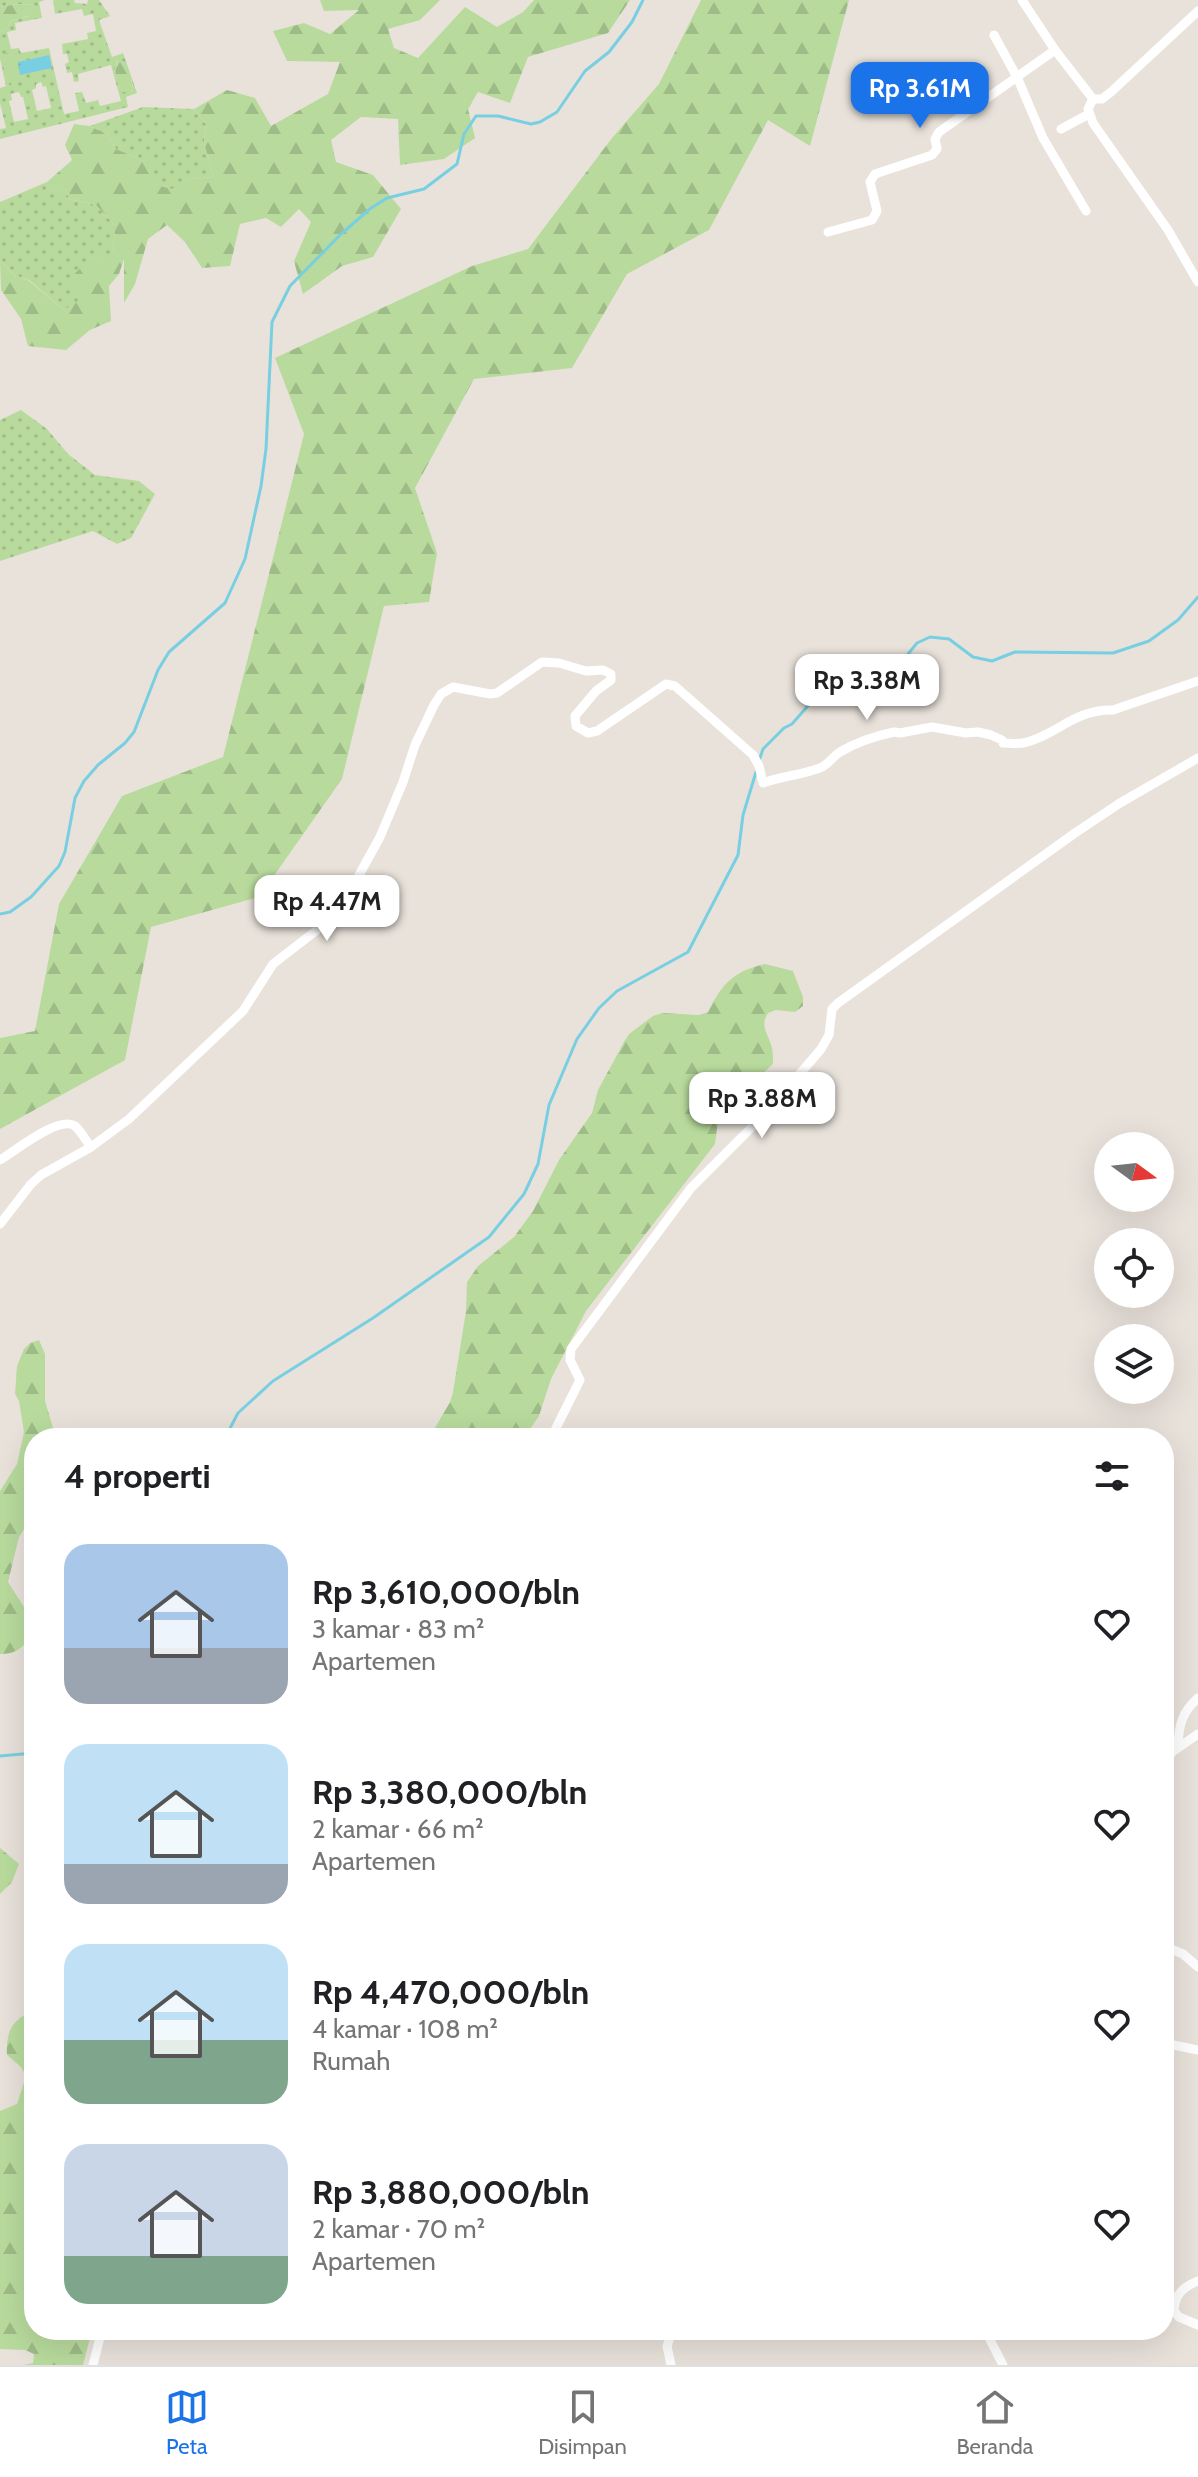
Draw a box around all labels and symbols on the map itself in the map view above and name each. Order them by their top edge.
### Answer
pin: Rp 3.61M [837,62,1003,130]
pin: Rp 3.38M [784,654,950,722]
pin: Rp 4.47M [244,875,410,943]
pin: Rp 3.88M [679,1072,845,1140]
north arrow [1094,1132,1174,1212]

